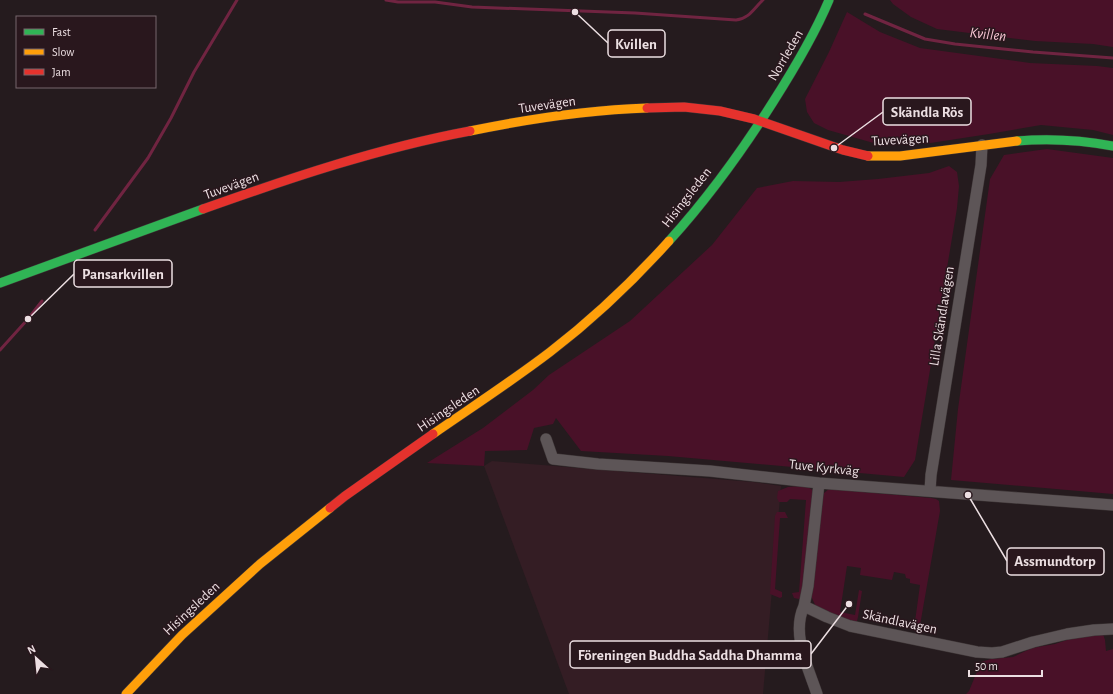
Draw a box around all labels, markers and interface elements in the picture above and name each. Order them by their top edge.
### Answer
legend [16,16,156,88]
water label: Kvillen [969,25,1007,44]
text: Fast [52,26,71,38]
street label: Norrleden [766,28,806,83]
callout: Kvillen [608,30,665,57]
text: Kvillen [615,37,657,52]
text: Slow [52,46,74,58]
text: Jam [52,66,71,78]
street label: Tuvevägen [518,94,577,116]
callout: Skändla Rös [883,98,971,125]
text: Skändla Rös [891,105,963,120]
street label: Tuvevägen [871,132,929,148]
street label: Hisingsleden [659,165,714,230]
street label: Tuvevägen [202,170,261,202]
callout: Pansarkvillen [74,260,172,287]
street label: Lilla Skändlavägen [927,265,957,367]
text: Pansarkvillen [82,267,164,282]
street label: Hisingsleden [415,383,482,435]
street label: Tuve Kyrkväg [788,457,860,479]
callout: Assmundtorp [1007,548,1104,575]
text: Assmundtorp [1014,554,1096,569]
street label: Hisingsleden [161,579,223,638]
street label: Skändlavägen [861,607,938,637]
north arrow [16,638,56,678]
callout: Föreningen Buddha Saddha Dhamma [570,641,811,668]
text: N [26,643,38,656]
text: Föreningen Buddha Saddha Dhamma [578,648,802,663]
scale bar [969,652,1042,678]
text: 50 m [975,660,998,672]

